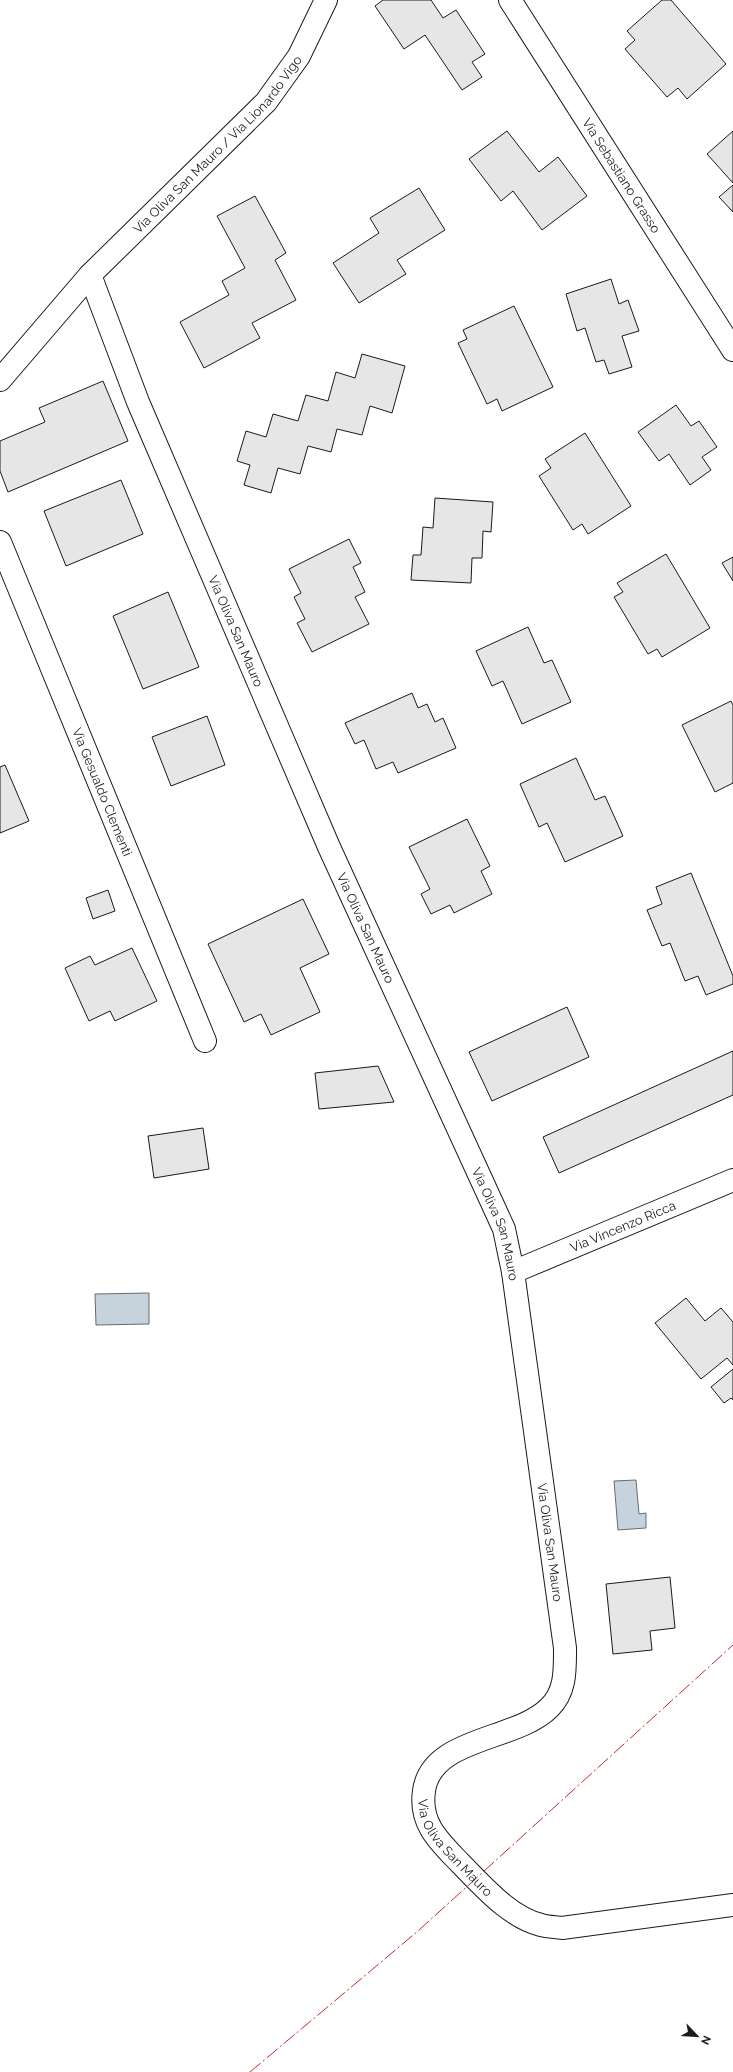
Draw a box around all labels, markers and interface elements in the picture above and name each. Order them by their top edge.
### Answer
street label: Via Oliva San Mauro / Via Lionardo Vigo [130,52,305,236]
street label: Via Sebastiano Grasso [580,115,664,236]
street label: Via Oliva San Mauro [206,573,267,689]
street label: Via Gesualdo Clementi [70,725,136,858]
street label: Via Oliva San Mauro [334,870,398,986]
street label: Via Oliva San Mauro [469,1165,522,1282]
street label: Via Vincenzo Ricca [568,1197,678,1255]
street label: Via Oliva San Mauro [535,1482,566,1603]
street label: Via Oliva San Mauro [416,1798,496,1899]
north arrow [677,2016,717,2056]
text: N [698,2033,713,2047]

